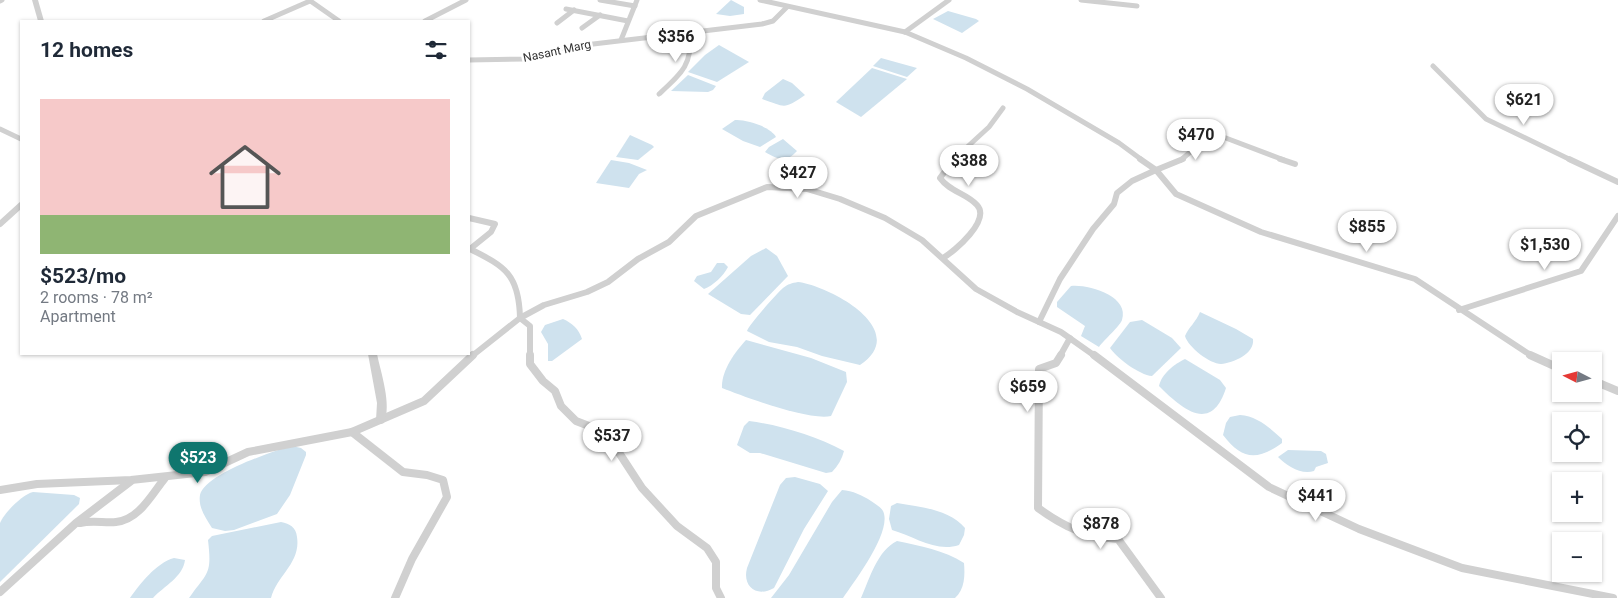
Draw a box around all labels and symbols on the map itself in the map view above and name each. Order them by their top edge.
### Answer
pin: $356 [646,20,706,63]
street label: Nasant Marg [522,37,592,65]
pin: $621 [1494,84,1554,126]
pin: $470 [1166,119,1226,161]
pin: $388 [939,144,999,187]
pin: $427 [768,156,828,199]
pin: $855 [1337,210,1397,253]
pin: $1,530 [1504,228,1586,271]
north arrow [1552,352,1602,402]
pin: $659 [998,370,1058,413]
pin: $537 [582,420,642,462]
pin: $523 [168,442,228,484]
pin: $441 [1286,480,1346,522]
pin: $878 [1071,508,1131,550]

